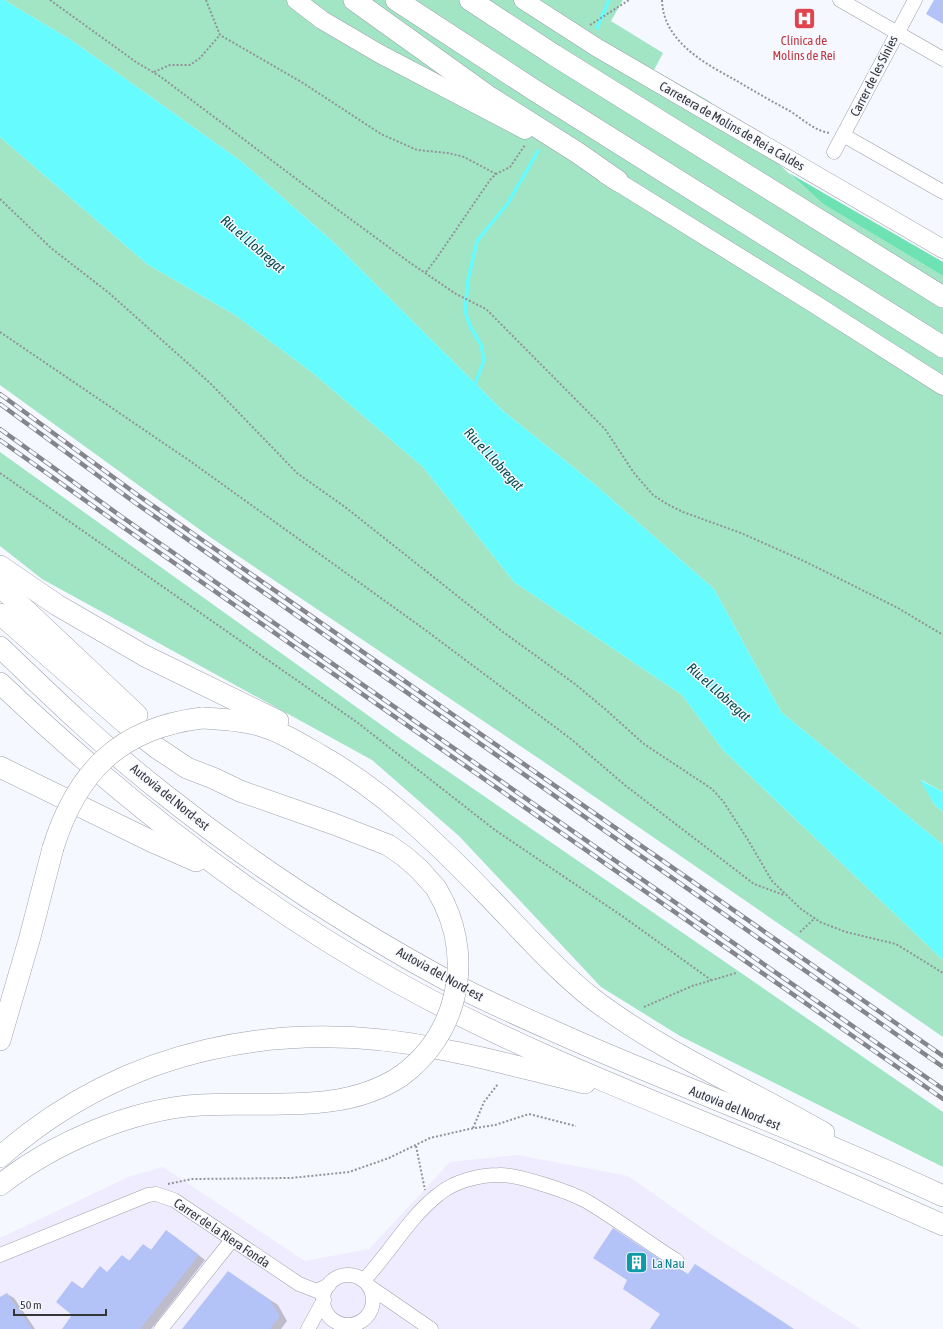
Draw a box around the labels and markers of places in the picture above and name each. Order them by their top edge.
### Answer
hospital icon: Clínica de Molins de Rei [791,5,817,31]
place label: Clínica de Molins de Rei [772,33,836,63]
building icon: La Nau [624,1250,650,1276]
place label: La Nau [652,1256,685,1271]

